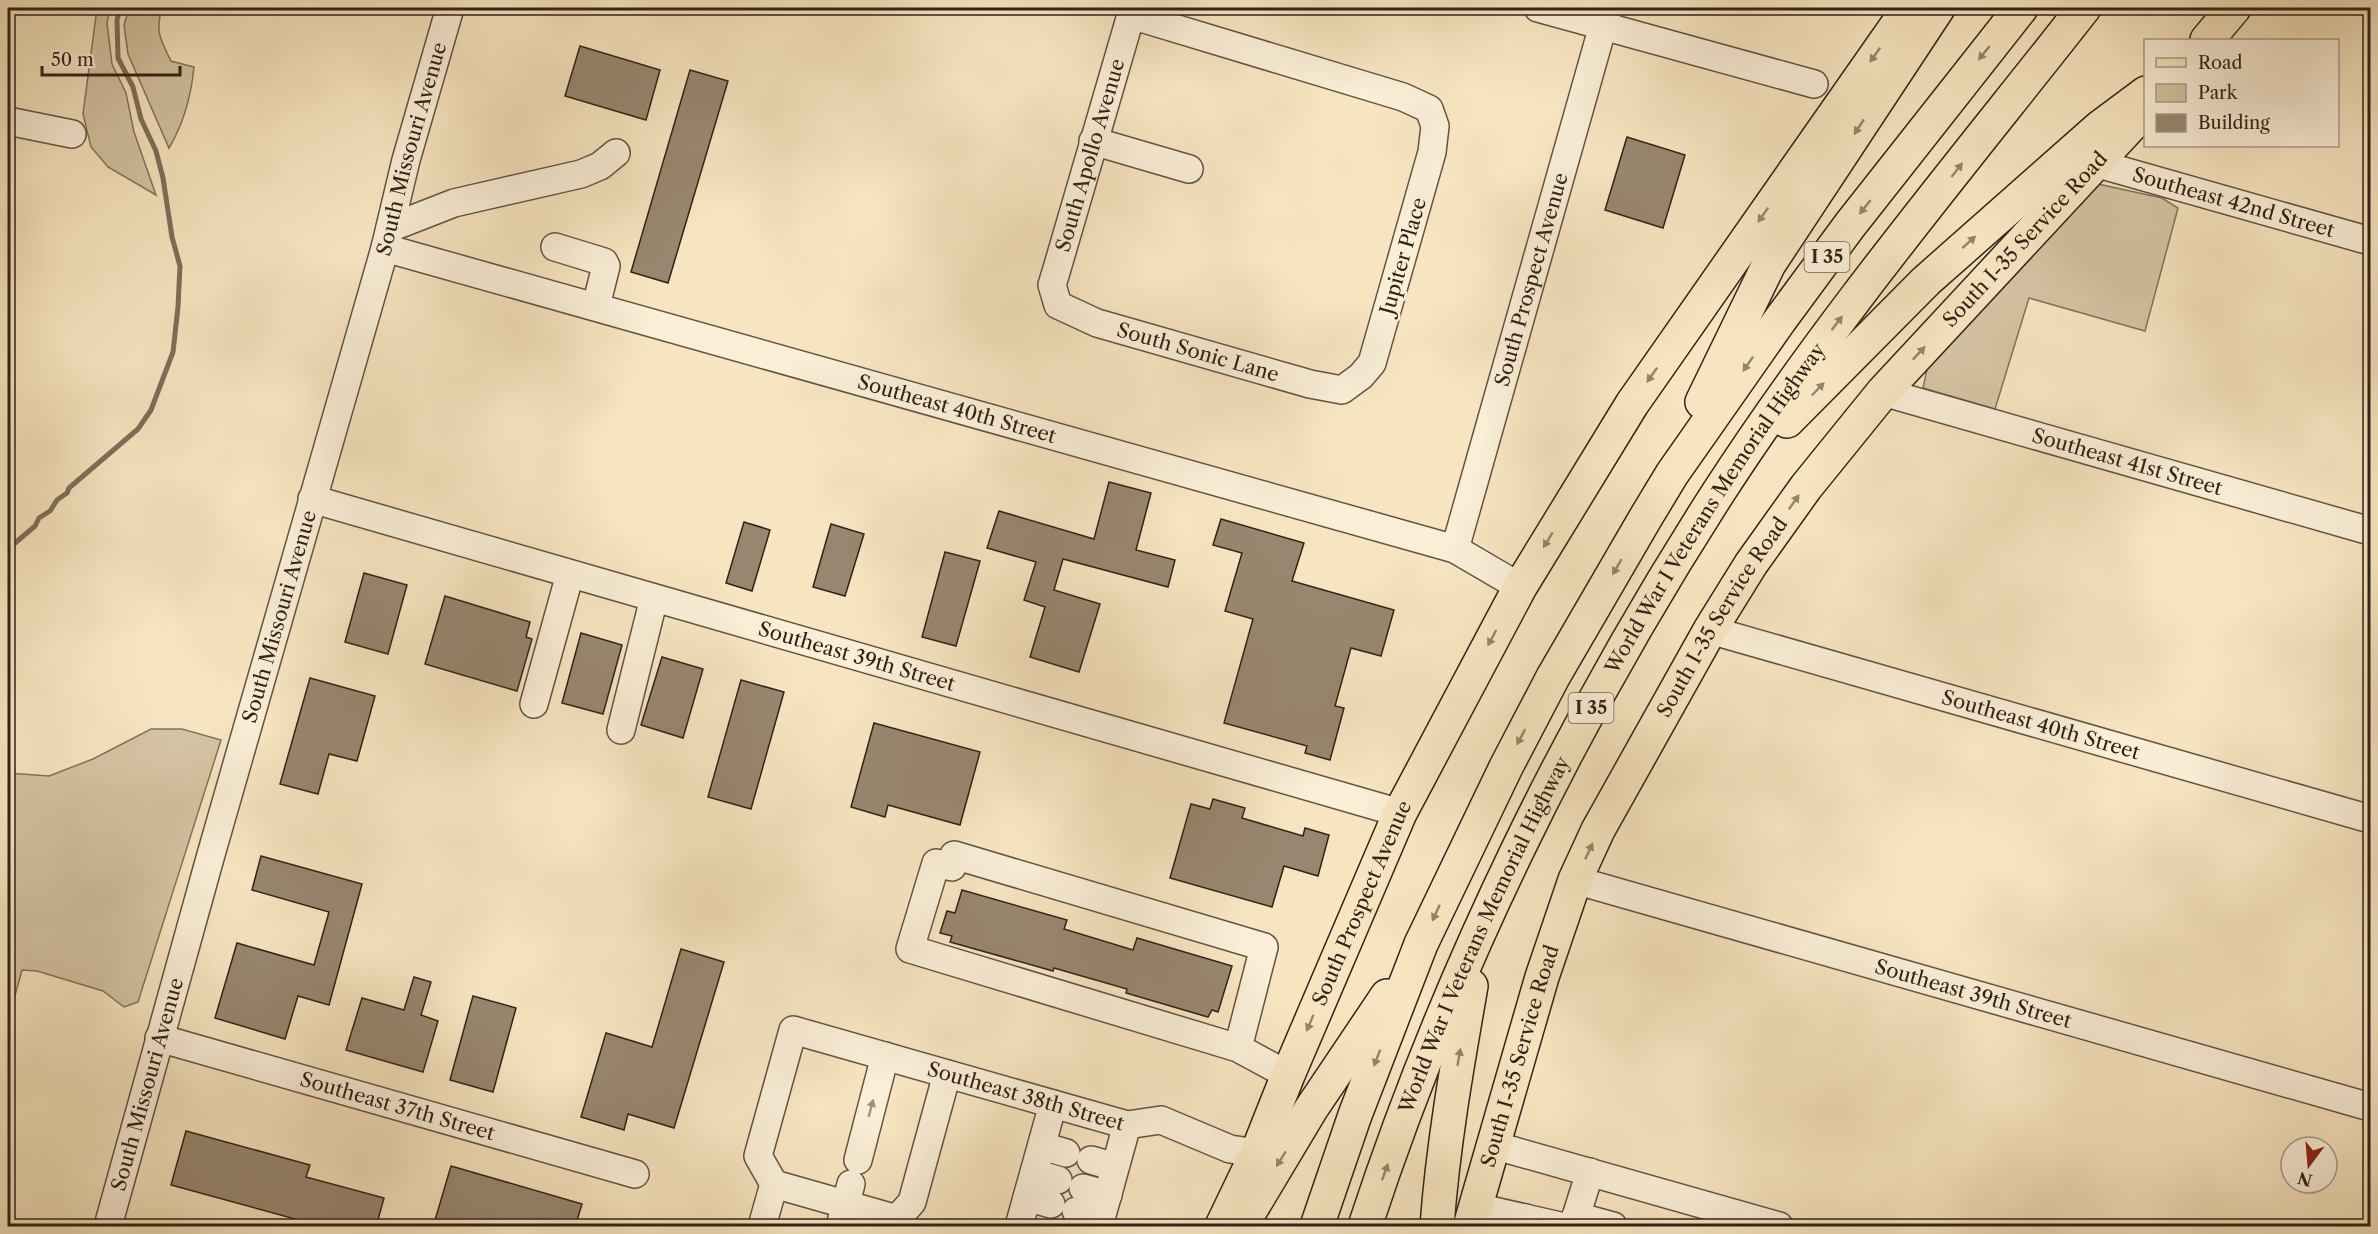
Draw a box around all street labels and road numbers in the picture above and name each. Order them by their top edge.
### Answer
street label: South Missouri Avenue [371,39,451,259]
street label: South Apollo Avenue [1051,56,1130,255]
street label: South I-35 Service Road [1938,147,2112,332]
street label: Southeast 42nd Street [2130,162,2337,242]
street label: South Prospect Avenue [1490,170,1573,389]
street label: Jupiter Place [1374,195,1431,320]
road number: I 35 [1804,242,1850,272]
street label: South Sonic Lane [1114,317,1282,387]
street label: World War I Veterans Memorial Highway [1599,338,1831,679]
street label: Southeast 40th Street [855,370,1059,448]
street label: Southeast 41st Street [2029,423,2225,500]
street label: South Missouri Avenue [237,508,321,726]
street label: South I-35 Service Road [1652,513,1792,721]
street label: Southeast 39th Street [756,616,958,696]
street label: Southeast 40th Street [1939,685,2142,764]
road number: I 35 [1568,693,1614,723]
street label: World War I Veterans Memorial Highway [1393,751,1575,1117]
street label: South Prospect Avenue [1307,796,1416,1009]
street label: South I-35 Service Road [1476,942,1564,1170]
street label: Southeast 39th Street [1872,954,2074,1033]
street label: South Missouri Avenue [106,975,188,1194]
street label: Southeast 38th Street [925,1057,1127,1136]
street label: Southeast 37th Street [297,1067,498,1145]

